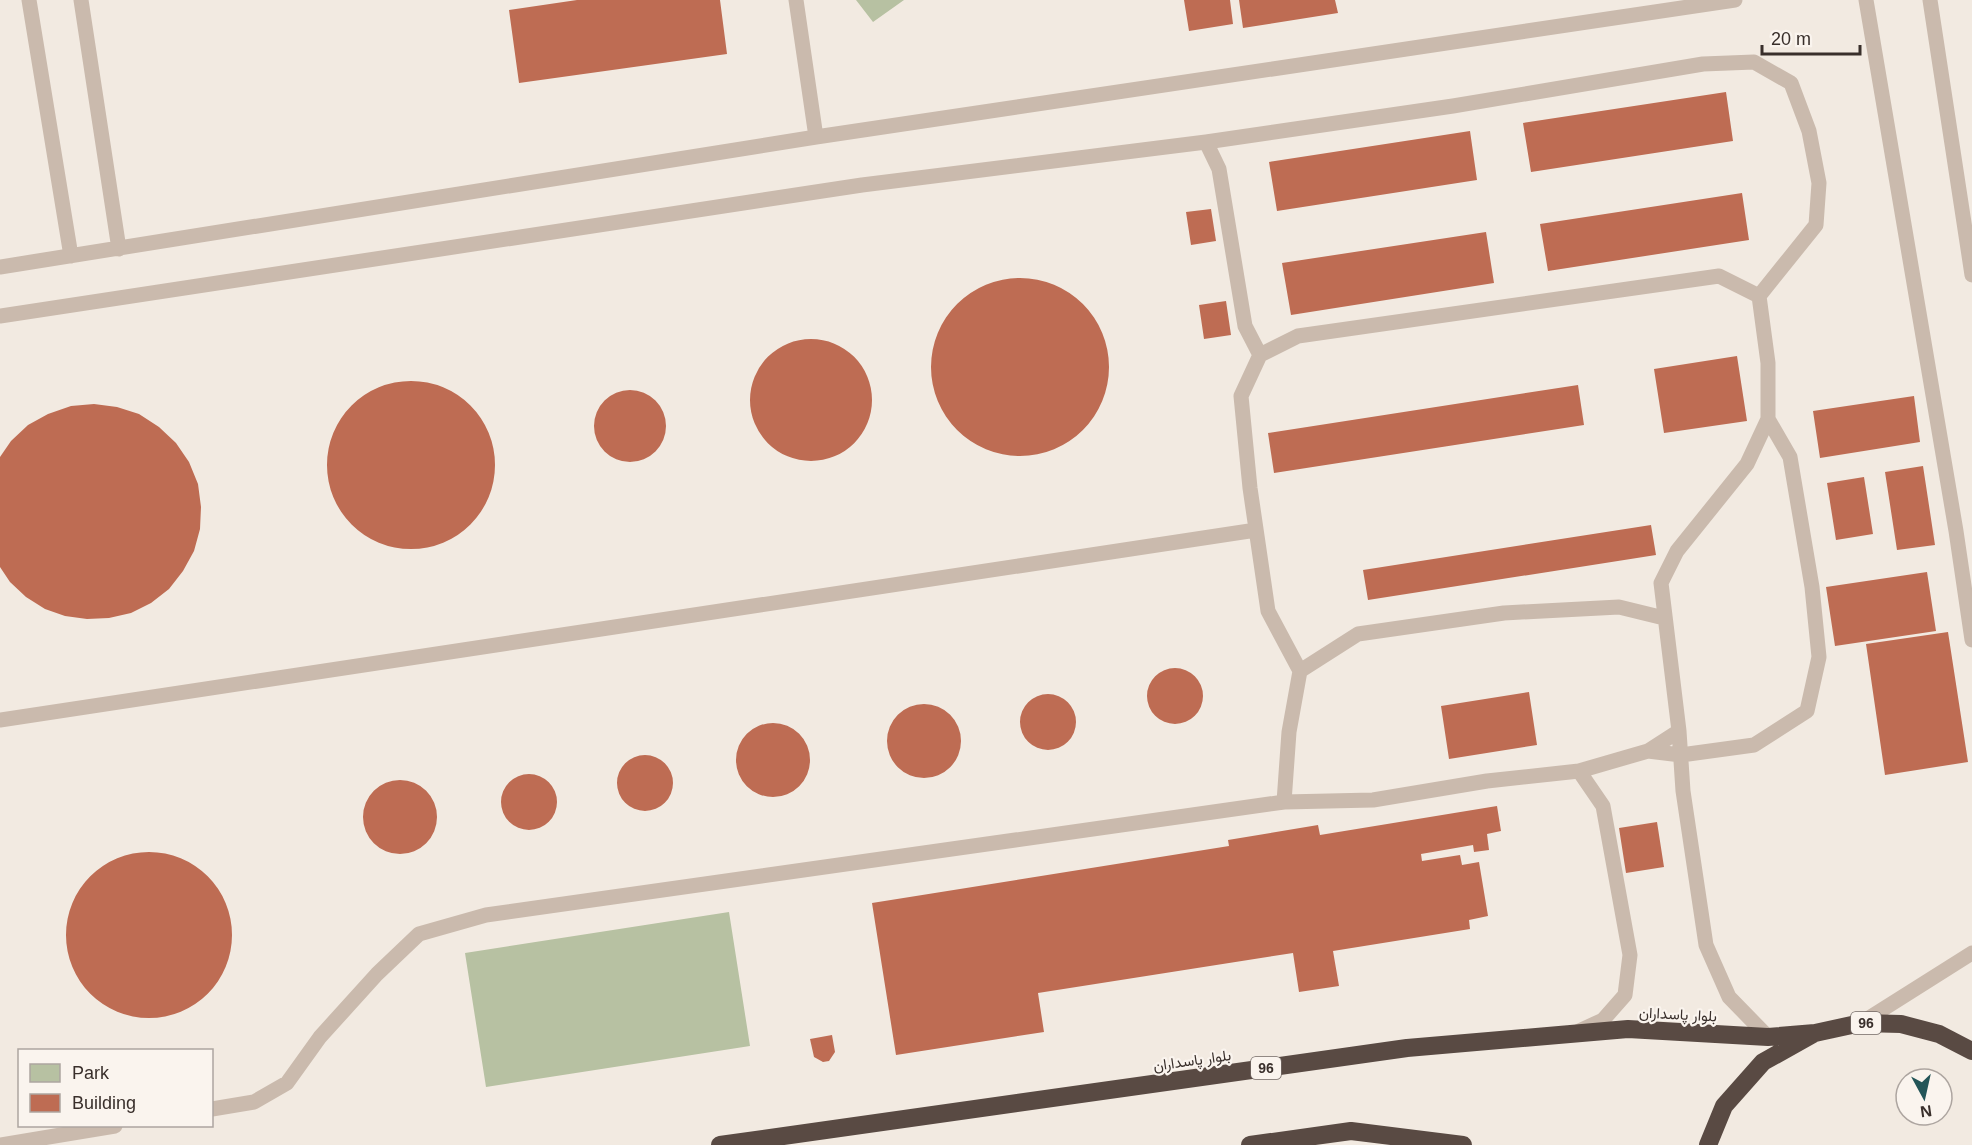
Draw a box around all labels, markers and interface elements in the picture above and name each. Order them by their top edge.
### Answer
scale bar [1762,18,1860,56]
text: 20 m [1771,29,1811,49]
street label: بلوار پاسداران [1638,1003,1718,1027]
road number: 96 [1851,1012,1881,1034]
street label: بلوار پاسداران [1152,1046,1232,1076]
legend [18,1049,213,1127]
road number: 96 [1251,1057,1281,1079]
text: Park [72,1063,110,1083]
north arrow [1894,1067,1954,1127]
text: Building [72,1093,136,1113]
text: N [1919,1102,1933,1121]

